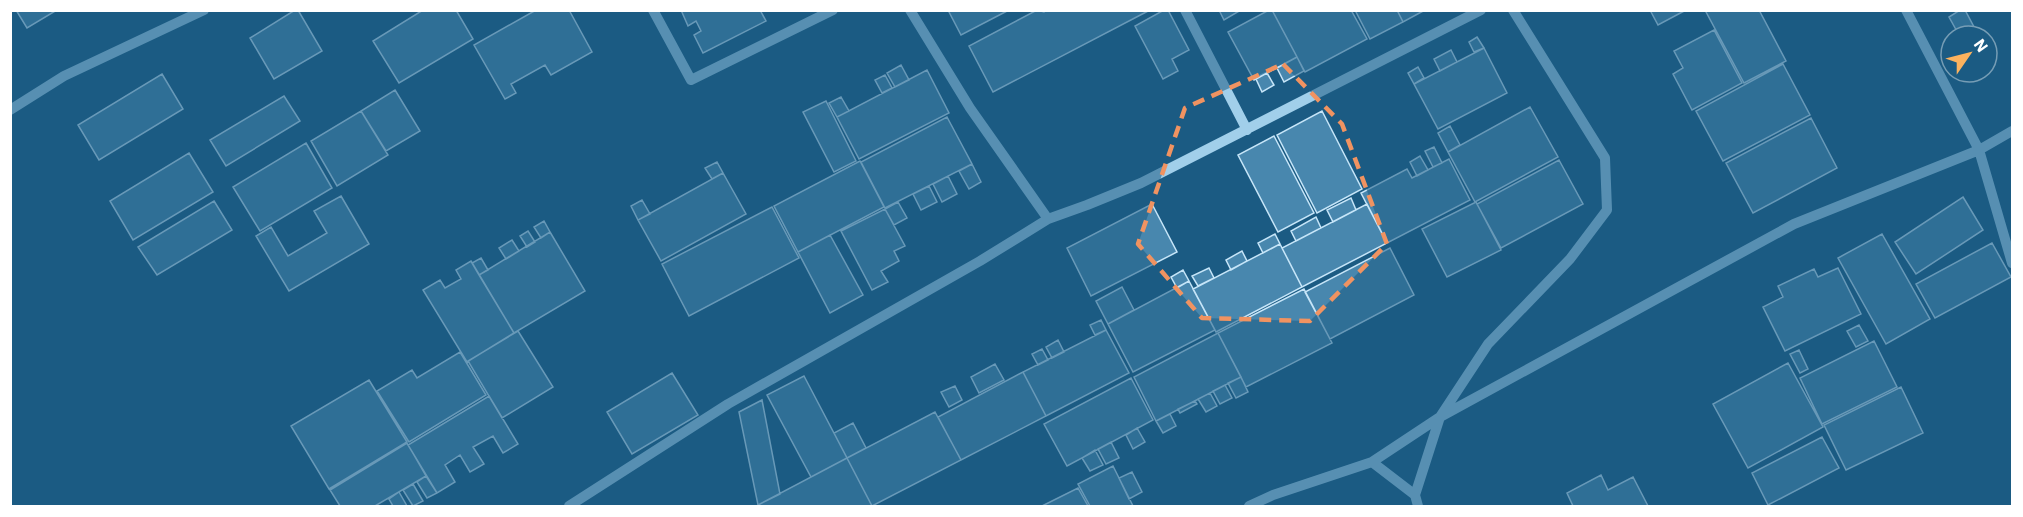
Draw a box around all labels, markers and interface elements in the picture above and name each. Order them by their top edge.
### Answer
north arrow [1939,24,1999,84]
text: N [1970,35,1993,56]

